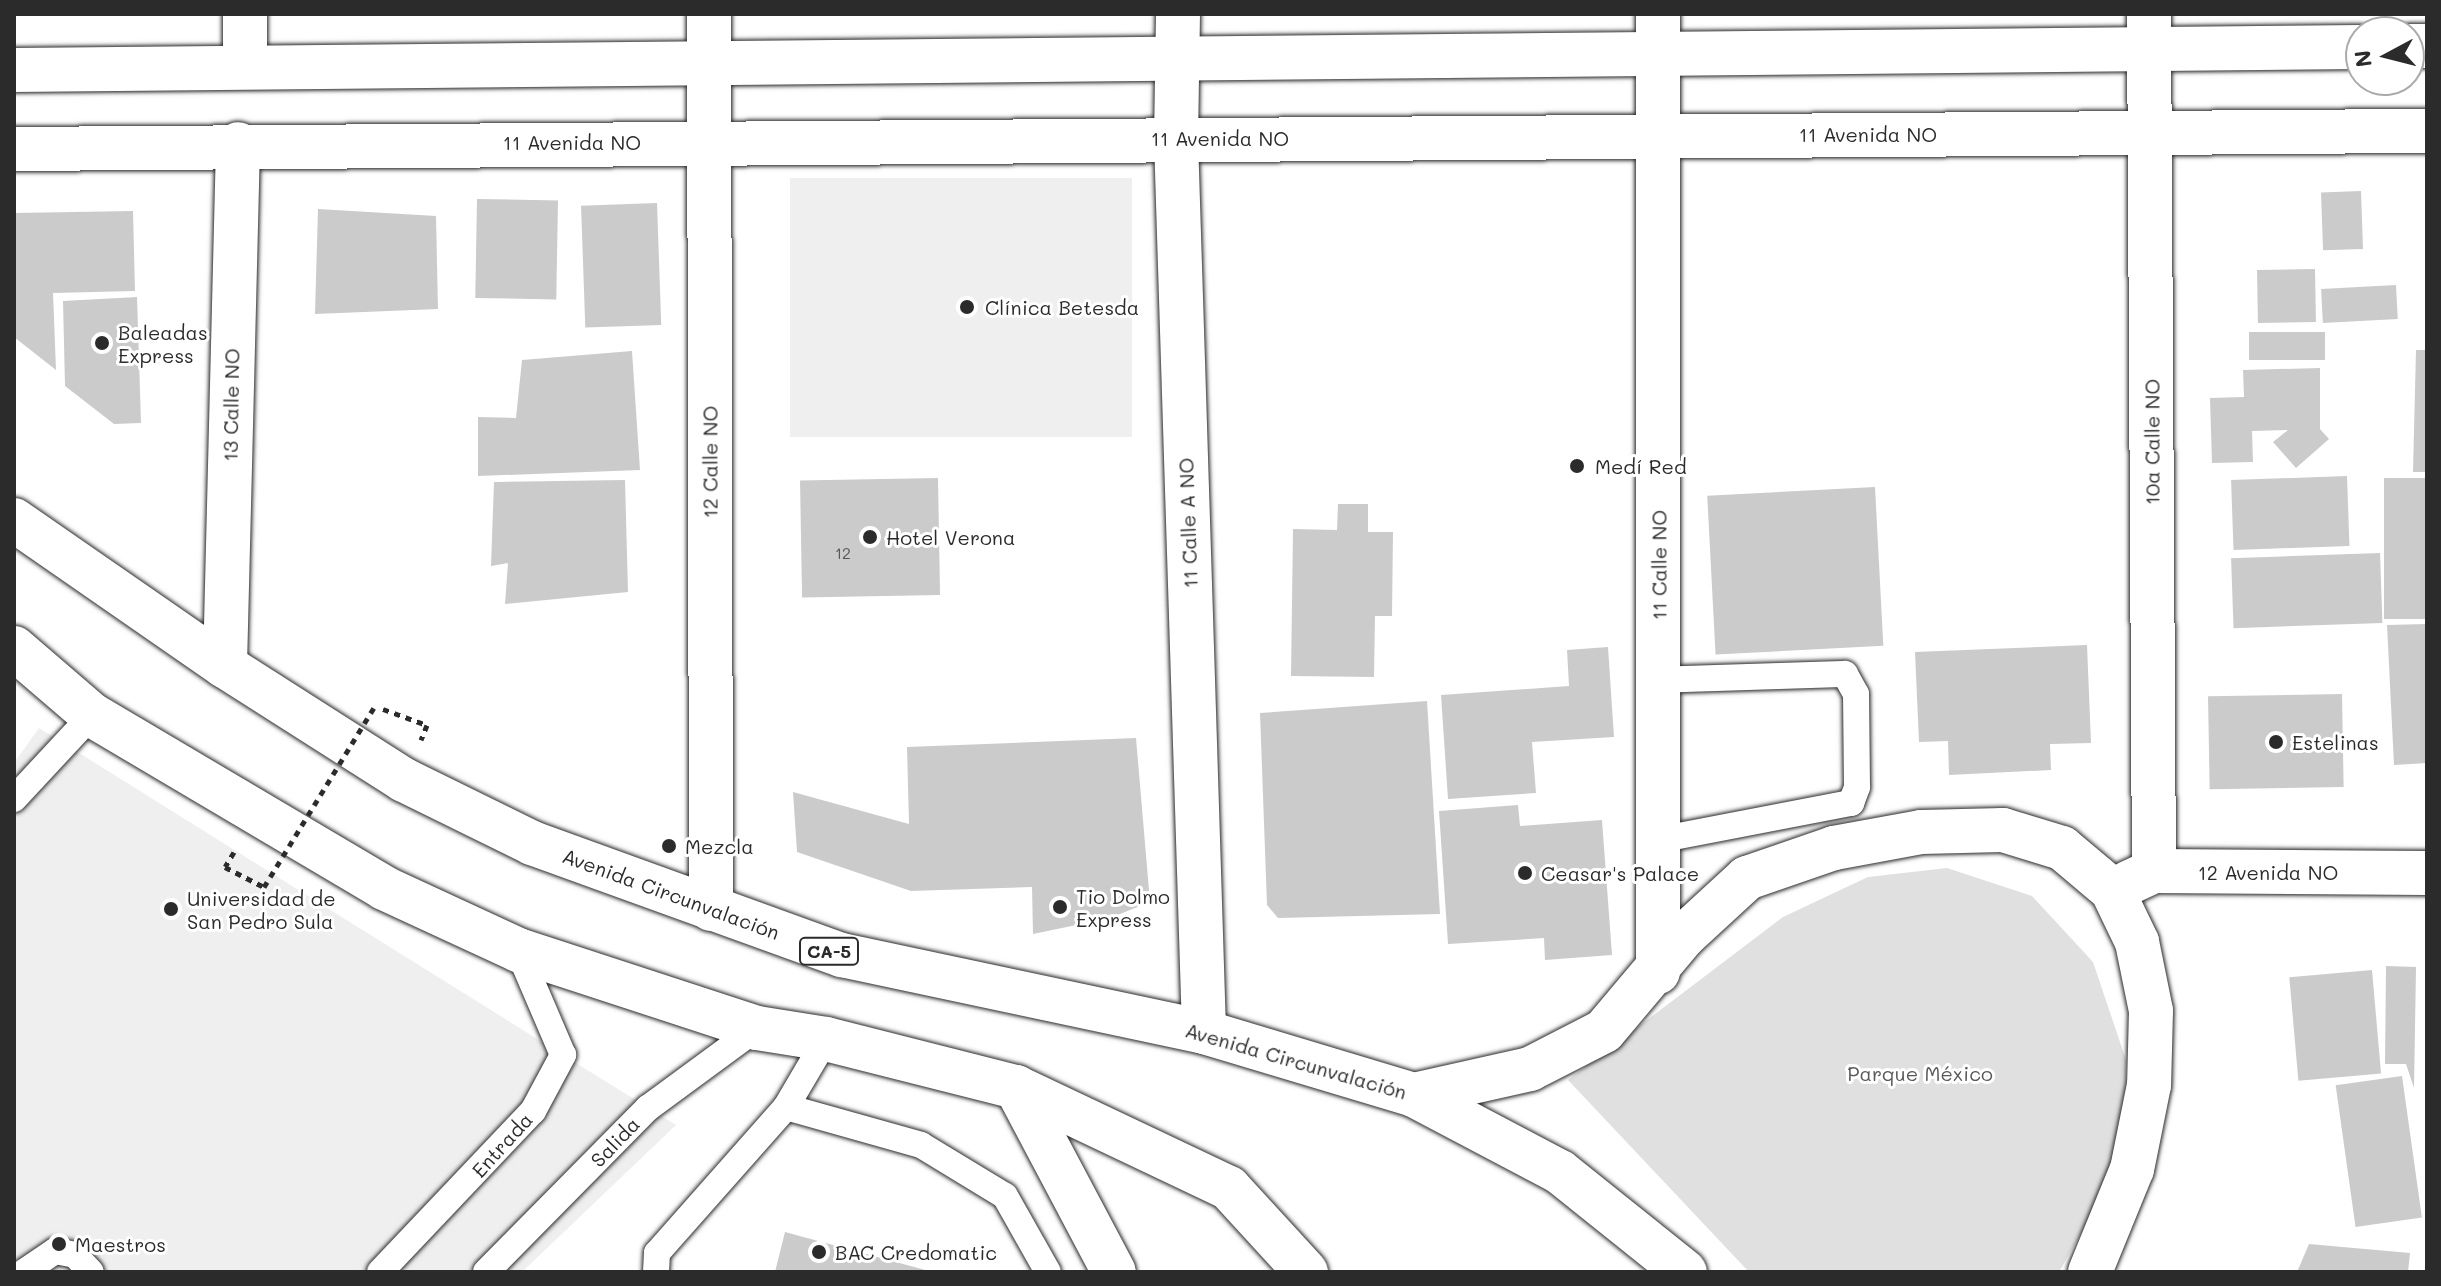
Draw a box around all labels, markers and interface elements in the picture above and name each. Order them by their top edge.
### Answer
north arrow [2345,16,2425,96]
text: N [2347,49,2378,69]
street label: 11 Avenida NO [1799,122,1937,146]
street label: 11 Avenida NO [1151,126,1289,150]
street label: 11 Avenida NO [503,130,641,154]
place label: Clínica Betesda [985,295,1139,319]
marker: Clínica Betesda [956,296,978,318]
place label: Baleadas Express [118,320,208,367]
marker: Baleadas Express [93,334,111,352]
street label: 13 Calle NO [218,348,244,462]
street label: 10a Calle NO [2140,379,2164,505]
street label: 12 Calle NO [698,406,722,518]
place label: Medí Red [1595,454,1687,478]
marker: Medí Red [1566,455,1588,477]
street label: 11 Calle A NO [1174,457,1202,589]
street label: 11 Calle NO [1647,510,1671,620]
place label: Hotel Verona [886,525,1015,549]
marker: Hotel Verona [861,528,879,546]
house number: 12 [835,543,851,563]
place label: Estelinas [2292,730,2379,754]
marker: Estelinas [2267,733,2285,751]
place label: Mezcla [685,834,754,858]
marker: Mezcla [660,837,678,855]
street label: Avenida Circunvalación [559,844,783,944]
street label: 12 Avenida NO [2198,860,2338,884]
place label: Ceasar's Palace [1541,861,1699,885]
marker: Ceasar's Palace [1516,864,1534,882]
place label: Tio Dolmo Express [1076,884,1170,931]
place label: Universidad de San Pedro Sula [187,886,336,933]
marker: Tio Dolmo Express [1051,898,1069,916]
marker: Universidad de San Pedro Sula [162,900,180,918]
road number: CA-5 [797,937,861,965]
street label: Avenida Circunvalación [1183,1018,1409,1104]
park label: Parque México [1847,1061,1993,1085]
street label: Entrada [467,1108,537,1182]
street label: Salida [586,1112,644,1172]
place label: Maestros [75,1232,166,1256]
marker: Maestros [50,1235,68,1253]
place label: BAC Credomatic [835,1240,997,1264]
marker: BAC Credomatic [810,1243,828,1261]

